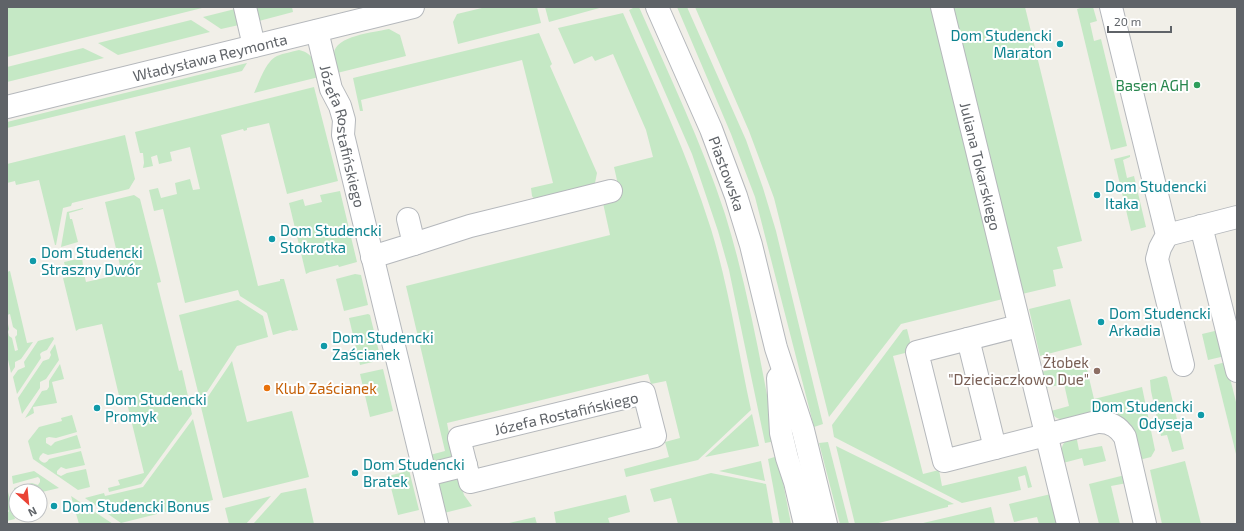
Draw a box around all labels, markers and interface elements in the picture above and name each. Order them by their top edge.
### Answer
scale bar [1108,8,1171,34]
text: 20 m [1114,14,1141,28]
place label: Dom Studencki Maraton [950,26,1052,61]
street label: Władysława Reymonta [131,29,289,85]
marker: Dom Studencki Maraton [1055,39,1065,49]
street label: Józefa Rostafińskiego [317,63,369,209]
place label: Basen AGH [1115,76,1189,94]
marker: Basen AGH [1192,80,1202,90]
street label: Juliana Tokarskiego [957,100,1005,232]
street label: Piastowska [705,134,749,213]
place label: Dom Studencki Itaka [1105,177,1207,212]
marker: Dom Studencki Itaka [1092,190,1102,200]
place label: Dom Studencki Stokrotka [280,221,382,256]
marker: Dom Studencki Stokrotka [267,234,277,244]
place label: Dom Studencki Straszny Dwór [41,243,143,278]
marker: Dom Studencki Straszny Dwór [28,256,38,266]
place label: Dom Studencki Arkadia [1109,304,1211,339]
marker: Dom Studencki Arkadia [1096,317,1106,327]
place label: Dom Studencki Zaścianek [332,328,434,363]
marker: Dom Studencki Zaścianek [319,341,329,351]
place label: Żłobek "Dzieciaczkowo Due" [948,353,1089,388]
marker: Żłobek "Dzieciaczkowo Due" [1092,366,1102,376]
place label: Klub Zaścianek [275,379,377,397]
marker: Klub Zaścianek [262,383,272,393]
street label: Józefa Rostafińskiego [492,388,640,438]
place label: Dom Studencki Promyk [105,390,207,425]
place label: Dom Studencki Odyseja [1091,397,1193,433]
marker: Dom Studencki Promyk [92,403,102,413]
marker: Dom Studencki Odyseja [1196,410,1206,420]
place label: Dom Studencki Bratek [363,455,465,490]
marker: Dom Studencki Bratek [350,468,360,478]
north arrow [8,483,48,523]
place label: Dom Studencki Bonus [62,497,210,515]
marker: Dom Studencki Bonus [49,501,59,511]
text: N [26,505,39,520]

